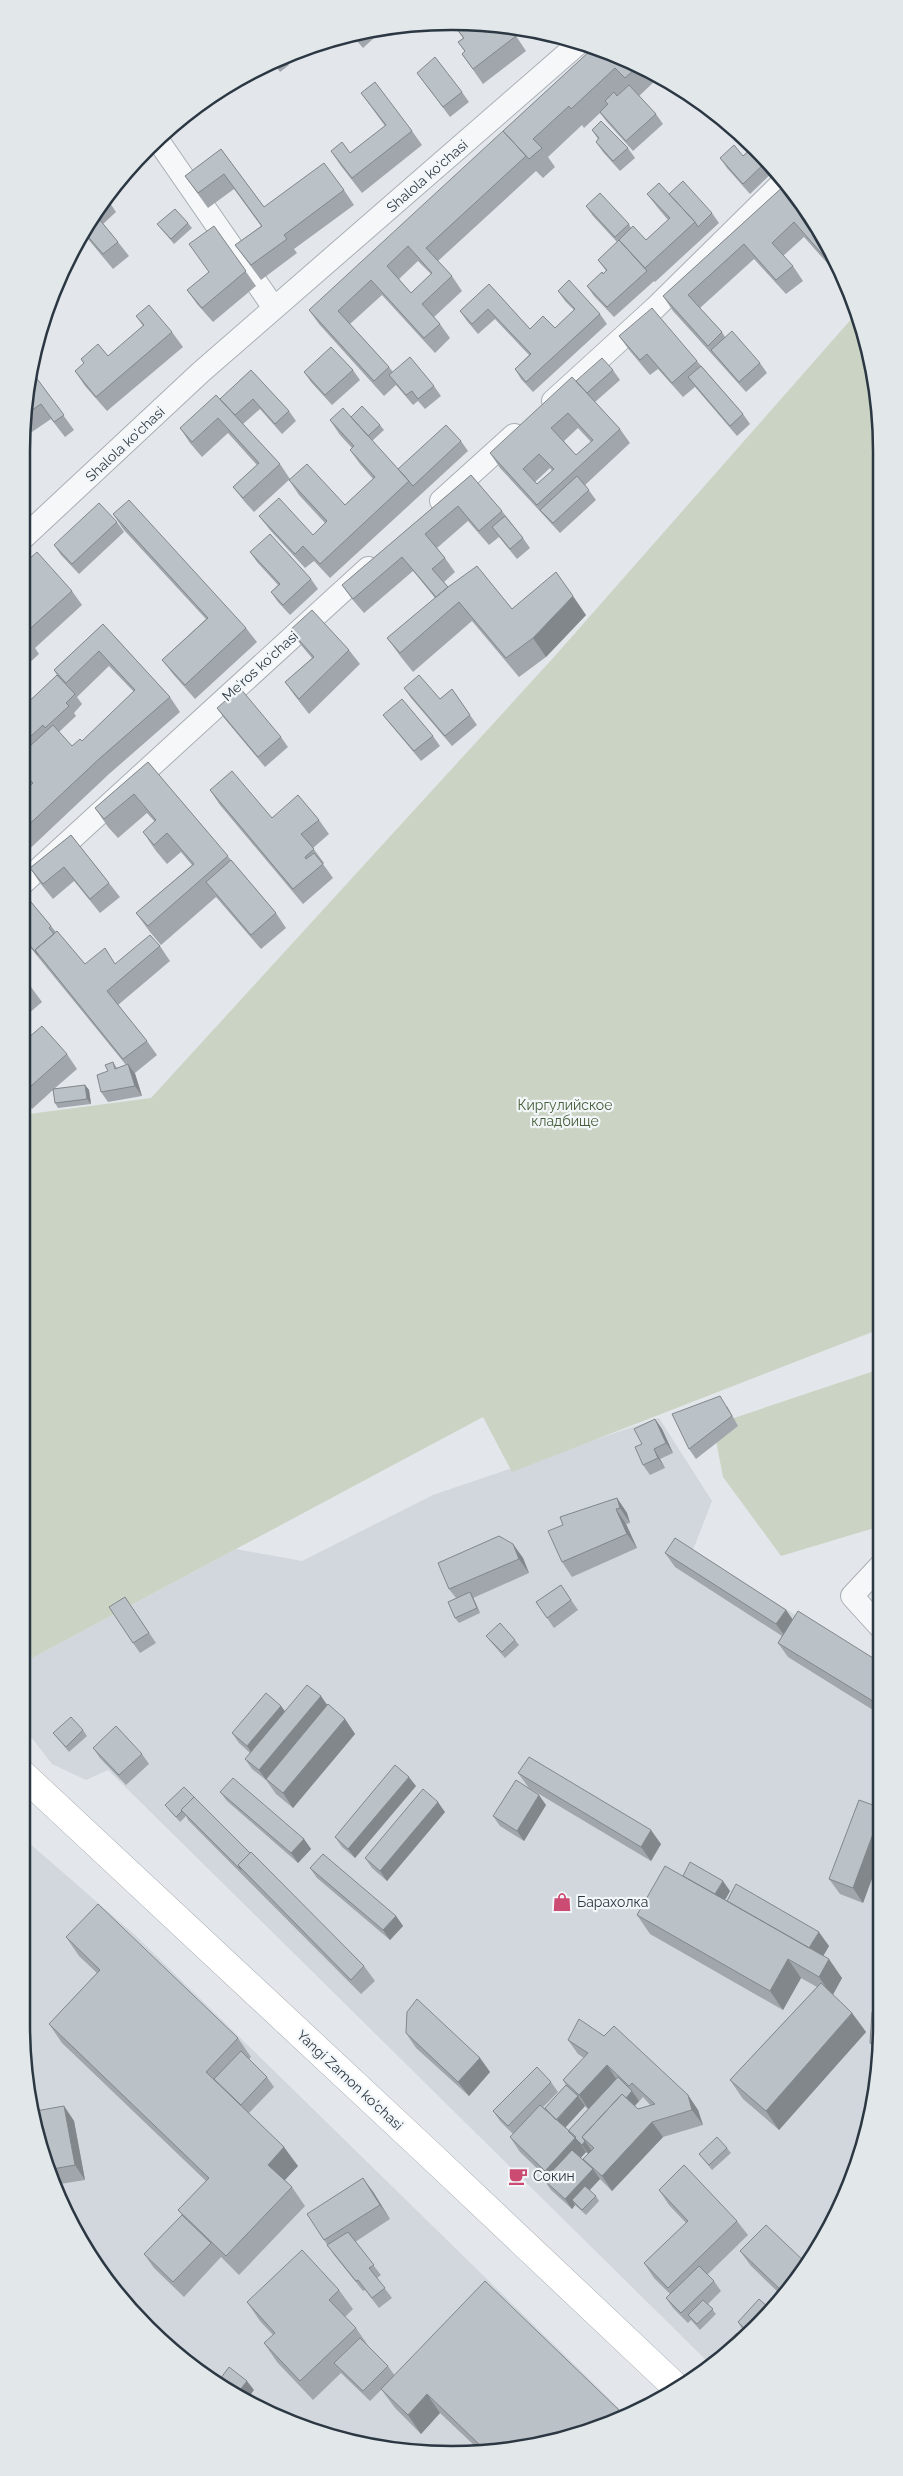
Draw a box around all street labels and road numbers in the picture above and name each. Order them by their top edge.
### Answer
street label: Shalola ko'chasi [383,136,471,216]
street label: Shalola ko'chasi [82,403,168,485]
street label: Meʻros koʻchasi [219,628,301,704]
street label: Yangi Zamon ko'chasi [294,2027,406,2133]

